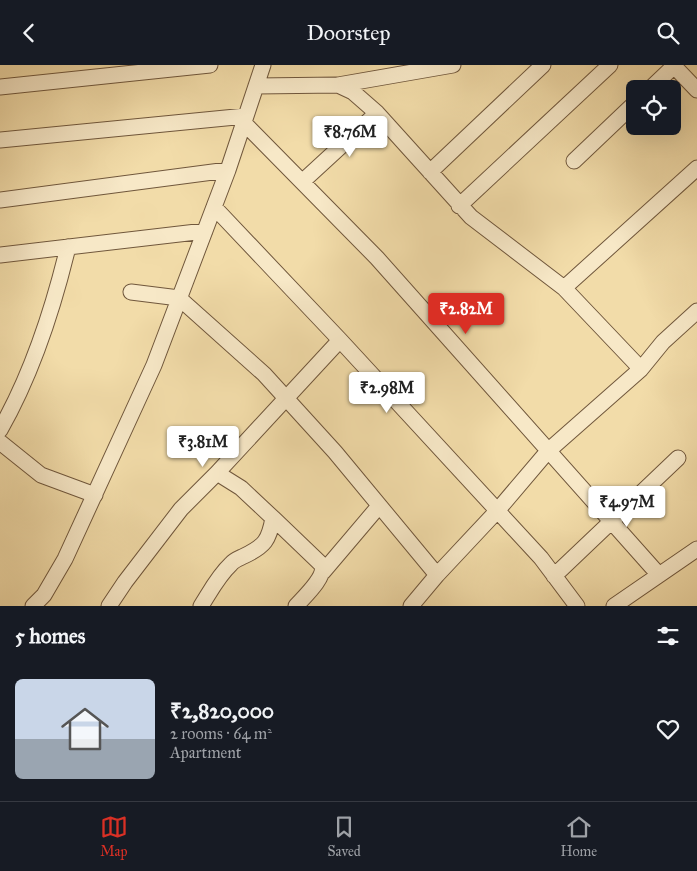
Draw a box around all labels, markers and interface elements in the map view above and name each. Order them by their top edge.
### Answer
icon: back [15,19,43,47]
text: Doorstep [306,19,391,46]
icon: search [654,19,682,47]
map controls [626,80,681,135]
button: locate [626,80,681,135]
pin: ₹8.76M [309,116,391,158]
text: ₹8.76M [323,122,377,141]
pin: ₹2.82M [425,293,507,335]
text: ₹2.82M [439,299,493,318]
pin: ₹2.98M [346,371,428,414]
text: ₹2.98M [360,378,414,397]
pin: ₹3.81M [162,425,244,468]
text: ₹3.81M [178,432,228,451]
pin: ₹4.97M [586,485,668,528]
text: ₹4.97M [599,492,655,511]
icon: filters [654,622,682,650]
text: 5 homes [15,623,86,649]
text: ₹2,820,000 [170,698,274,724]
icon: home [55,699,115,759]
icon: heart [654,715,682,743]
text: 2 rooms · 64 m² [170,724,272,743]
text: Apartment [170,743,242,762]
tab: Map [100,813,128,860]
tab: Saved [328,813,361,860]
tab: Home [561,813,597,860]

